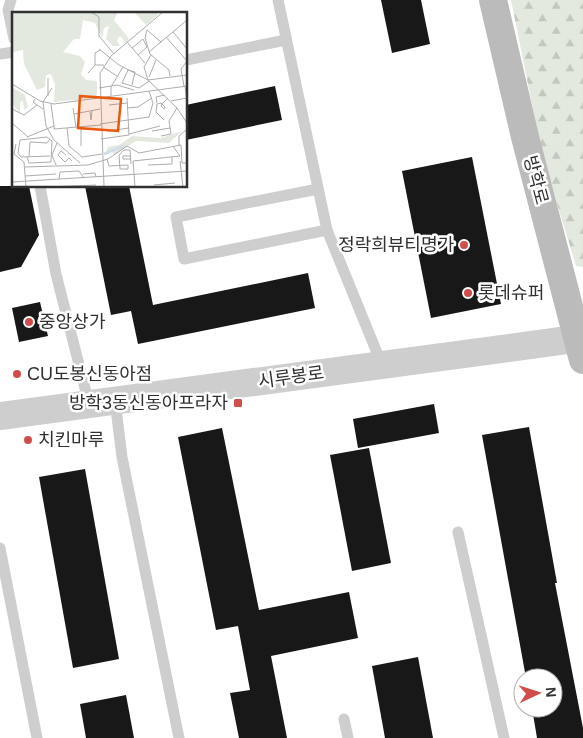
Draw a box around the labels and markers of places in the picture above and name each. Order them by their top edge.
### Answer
place label: 정락희뷰티명가 [338,235,454,255]
marker: 정락희뷰티명가 [458,239,470,251]
place label: 롯데슈퍼 [478,283,544,303]
marker: 롯데슈퍼 [462,287,474,299]
place label: 중앙상가 [39,312,106,332]
marker: 중앙상가 [23,316,35,328]
place label: CU도봉신동아점 [27,364,152,384]
marker: CU도봉신동아점 [11,368,23,380]
place label: 방학3동신동아프라자 [69,393,228,413]
marker: 방학3동신동아프라자 [232,397,244,409]
place label: 치킨마루 [38,430,104,450]
marker: 치킨마루 [22,434,34,446]

